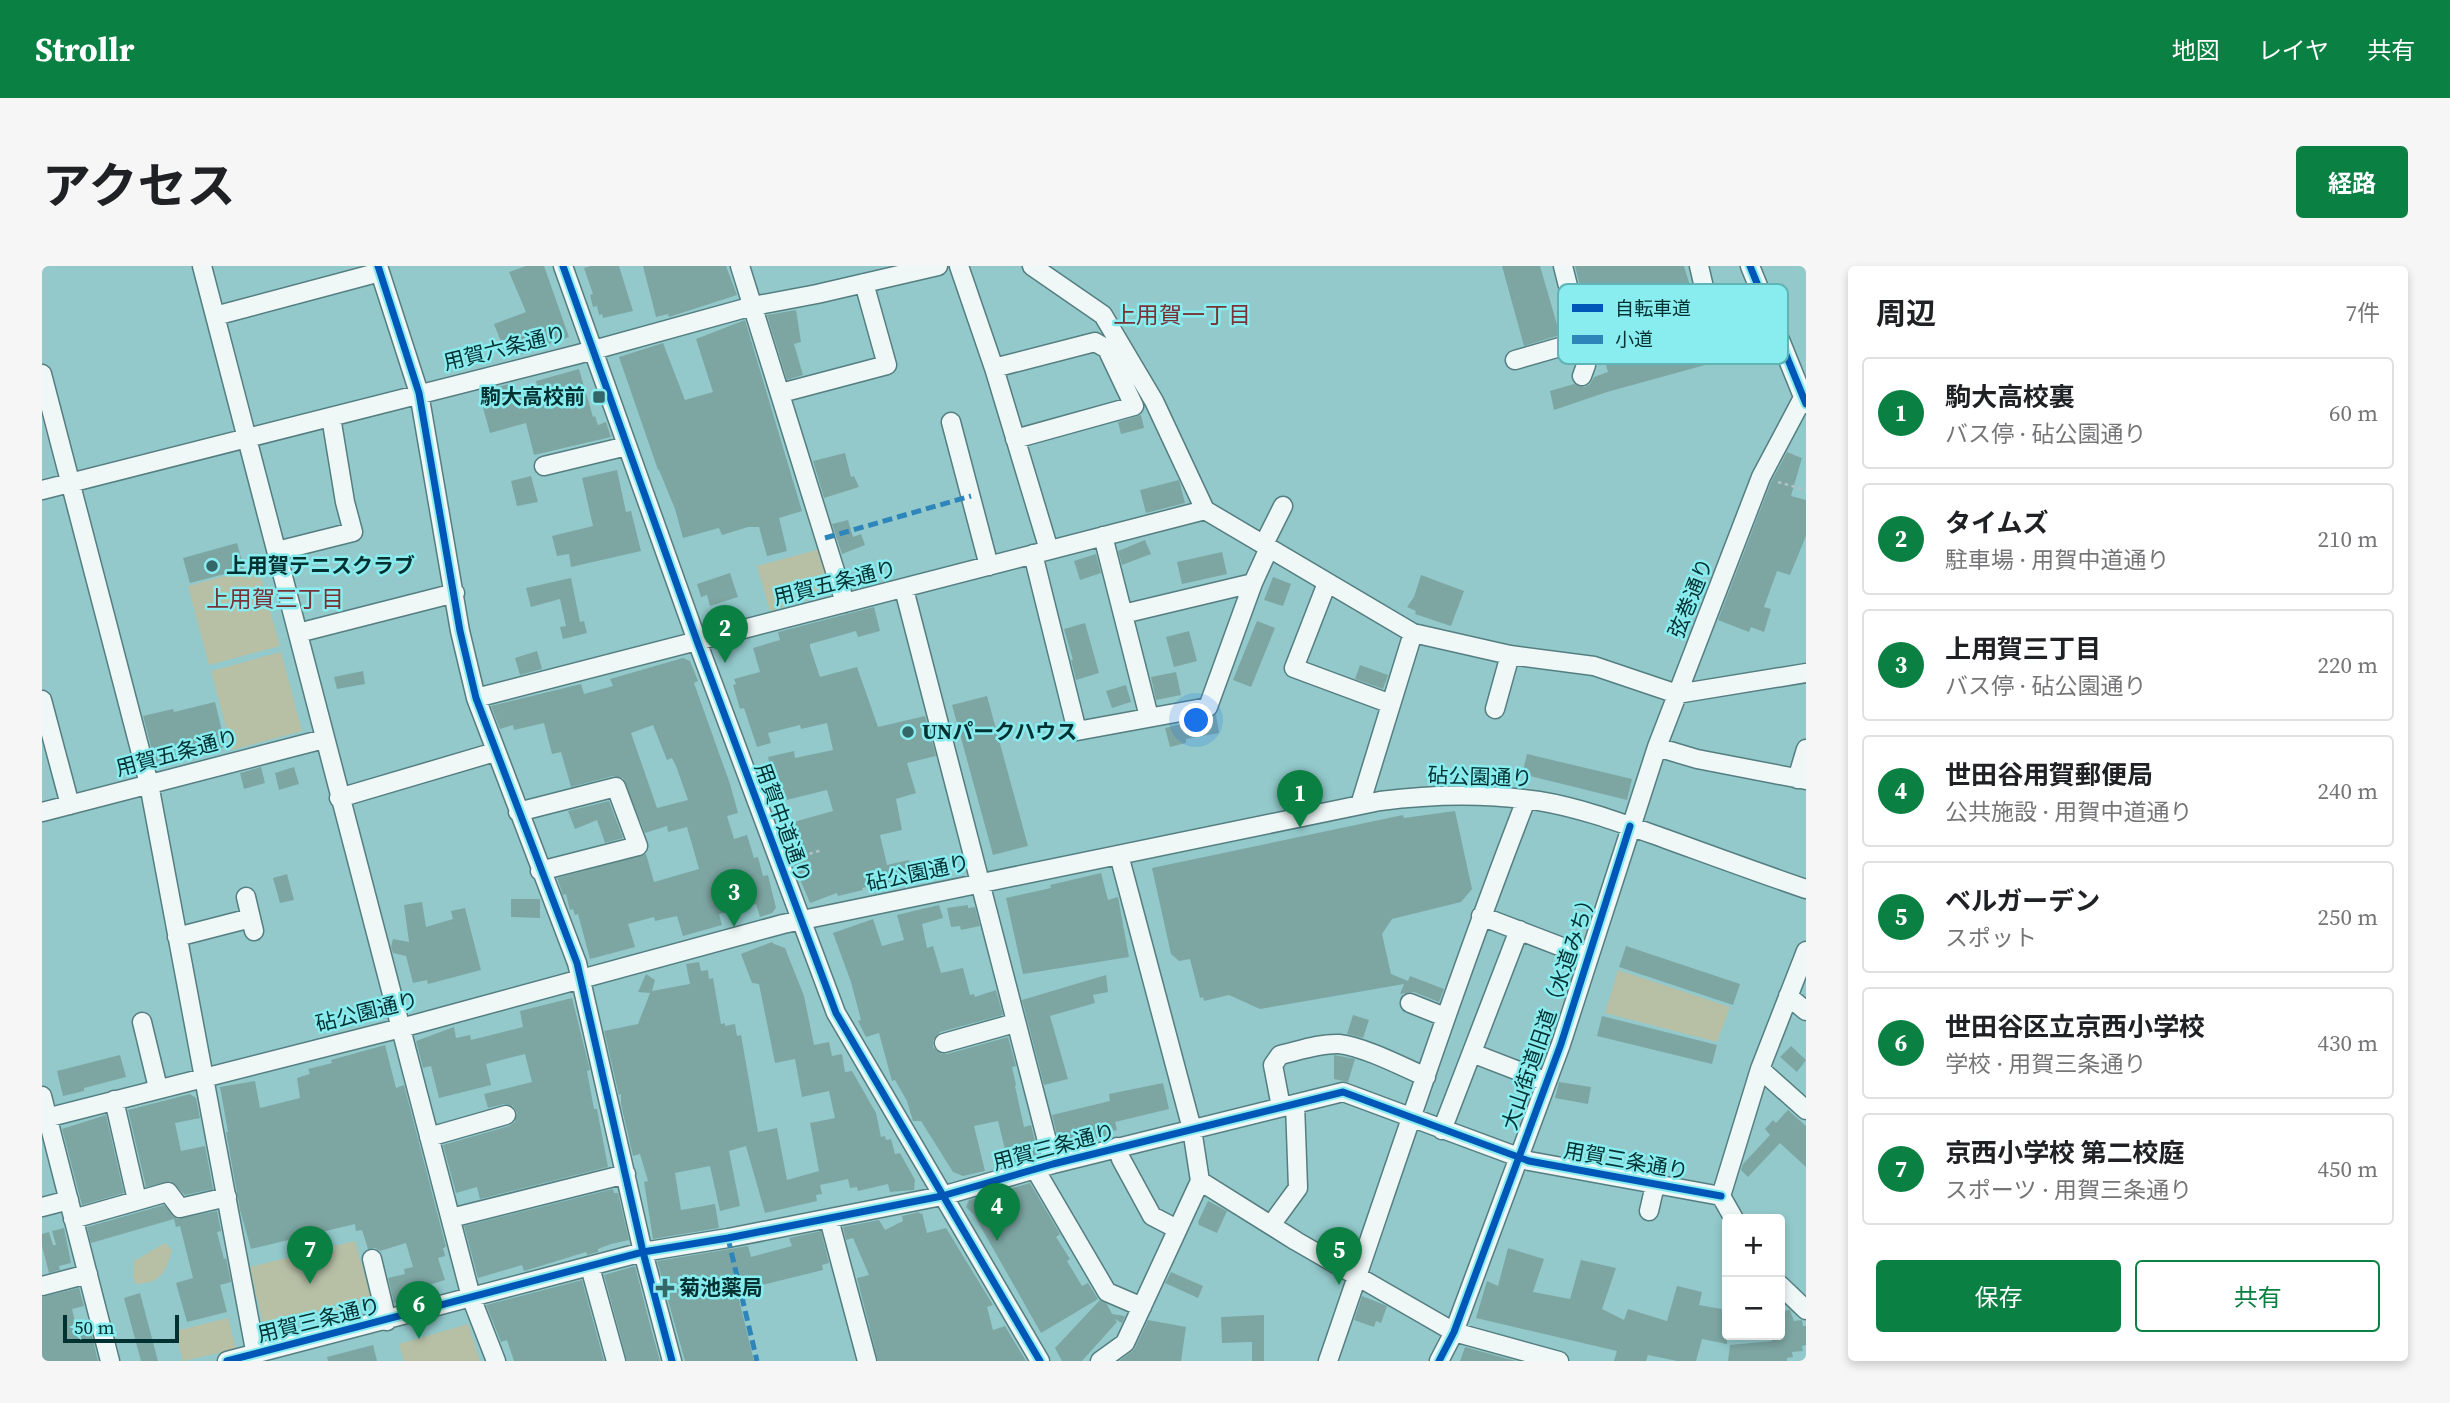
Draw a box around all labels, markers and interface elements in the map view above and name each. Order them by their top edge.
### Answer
text: Strollr [35,27,134,72]
text: 地図 [2172,34,2220,67]
text: レイヤ [2258,34,2329,67]
text: 共有 [2367,34,2415,67]
button: 経路 [2296,146,2408,218]
text: アクセス [42,152,236,219]
legend [1558,284,1788,364]
text: 周辺 [1876,293,1936,334]
text: 自転車道 [1615,295,1691,321]
text: 7件 [2346,297,2380,329]
district label: 上用賀一丁目 [1113,299,1251,331]
street label: 用賀六条通り [440,318,570,377]
text: 小道 [1615,326,1653,352]
text: 駒大高校裏 [1945,379,2075,415]
place label: 駒大高校前 [480,382,585,411]
marker: 駒大高校前 [591,389,607,405]
text: 1 [1895,397,1907,429]
text: 60 m [2329,397,2378,429]
text: バス停 · 砧公園通り [1945,418,2147,450]
text: タイムズ [1945,505,2048,541]
text: 2 [1895,523,1907,555]
text: 210 m [2317,523,2378,555]
text: 駐車場 · 用賀中道通り [1945,544,2170,576]
place label: 上用賀テニスクラブ [226,551,415,580]
street label: 用賀五条通り [770,553,900,612]
street label: 弦巻通り [1661,553,1720,642]
marker: 上用賀テニスクラブ [204,558,220,574]
district label: 上用賀三丁目 [206,583,344,615]
pin: 2 [702,605,748,663]
text: 上用賀三丁目 [1945,631,2101,667]
text: 3 [1895,649,1907,681]
text: 220 m [2317,649,2378,681]
text: バス停 · 砧公園通り [1945,670,2147,702]
your location [1179,703,1213,737]
place label: UNパークハウス [922,717,1077,746]
street label: 用賀五条通り [112,722,241,783]
marker: UNパークハウス [900,724,916,740]
text: 世田谷用賀郵便局 [1945,757,2153,793]
street label: 用賀中道通り [748,759,819,887]
street label: 砧公園通り [1427,760,1533,793]
pin: 1 [1277,770,1323,828]
text: 4 [1895,775,1907,807]
text: 240 m [2317,775,2378,807]
text: 公共施設 · 用賀中道通り [1945,796,2193,828]
street label: 砧公園通り [864,847,972,898]
pin: 3 [711,869,757,927]
text: ベルガーデン [1945,883,2100,919]
street label: 大山街道旧道（水道みち） [1495,886,1604,1134]
text: 5 [1895,901,1907,933]
text: 250 m [2317,901,2378,933]
text: スポット [1945,922,2037,954]
street label: 砧公園通り [312,985,421,1038]
text: 世田谷区立京西小学校 [1945,1009,2205,1045]
text: 6 [1895,1027,1907,1059]
text: 430 m [2317,1027,2378,1059]
text: 学校 · 用賀三条通り [1945,1048,2147,1080]
street label: 用賀三条通り [989,1116,1118,1177]
street label: 用賀三条通り [1562,1135,1691,1186]
text: 京西小学校 第二校庭 [1945,1135,2185,1171]
text: 7 [1895,1153,1907,1185]
text: 450 m [2317,1153,2378,1185]
text: スポーツ · 用賀三条通り [1945,1174,2192,1206]
pin: 4 [974,1183,1020,1241]
map controls [1722,1214,1785,1340]
button: + [1722,1214,1785,1277]
pin: 7 [287,1226,333,1284]
pin: 5 [1316,1227,1362,1285]
button: 保存 [1876,1260,2121,1332]
button: 共有 [2135,1260,2380,1332]
place label: 菊池薬局 [679,1273,763,1302]
button: − [1722,1277,1785,1340]
marker: 菊池薬局 [657,1280,673,1296]
pin: 6 [396,1281,442,1339]
street label: 用賀三条通り [254,1290,384,1349]
scale bar [63,1312,178,1344]
text: 50 m [74,1314,115,1340]

